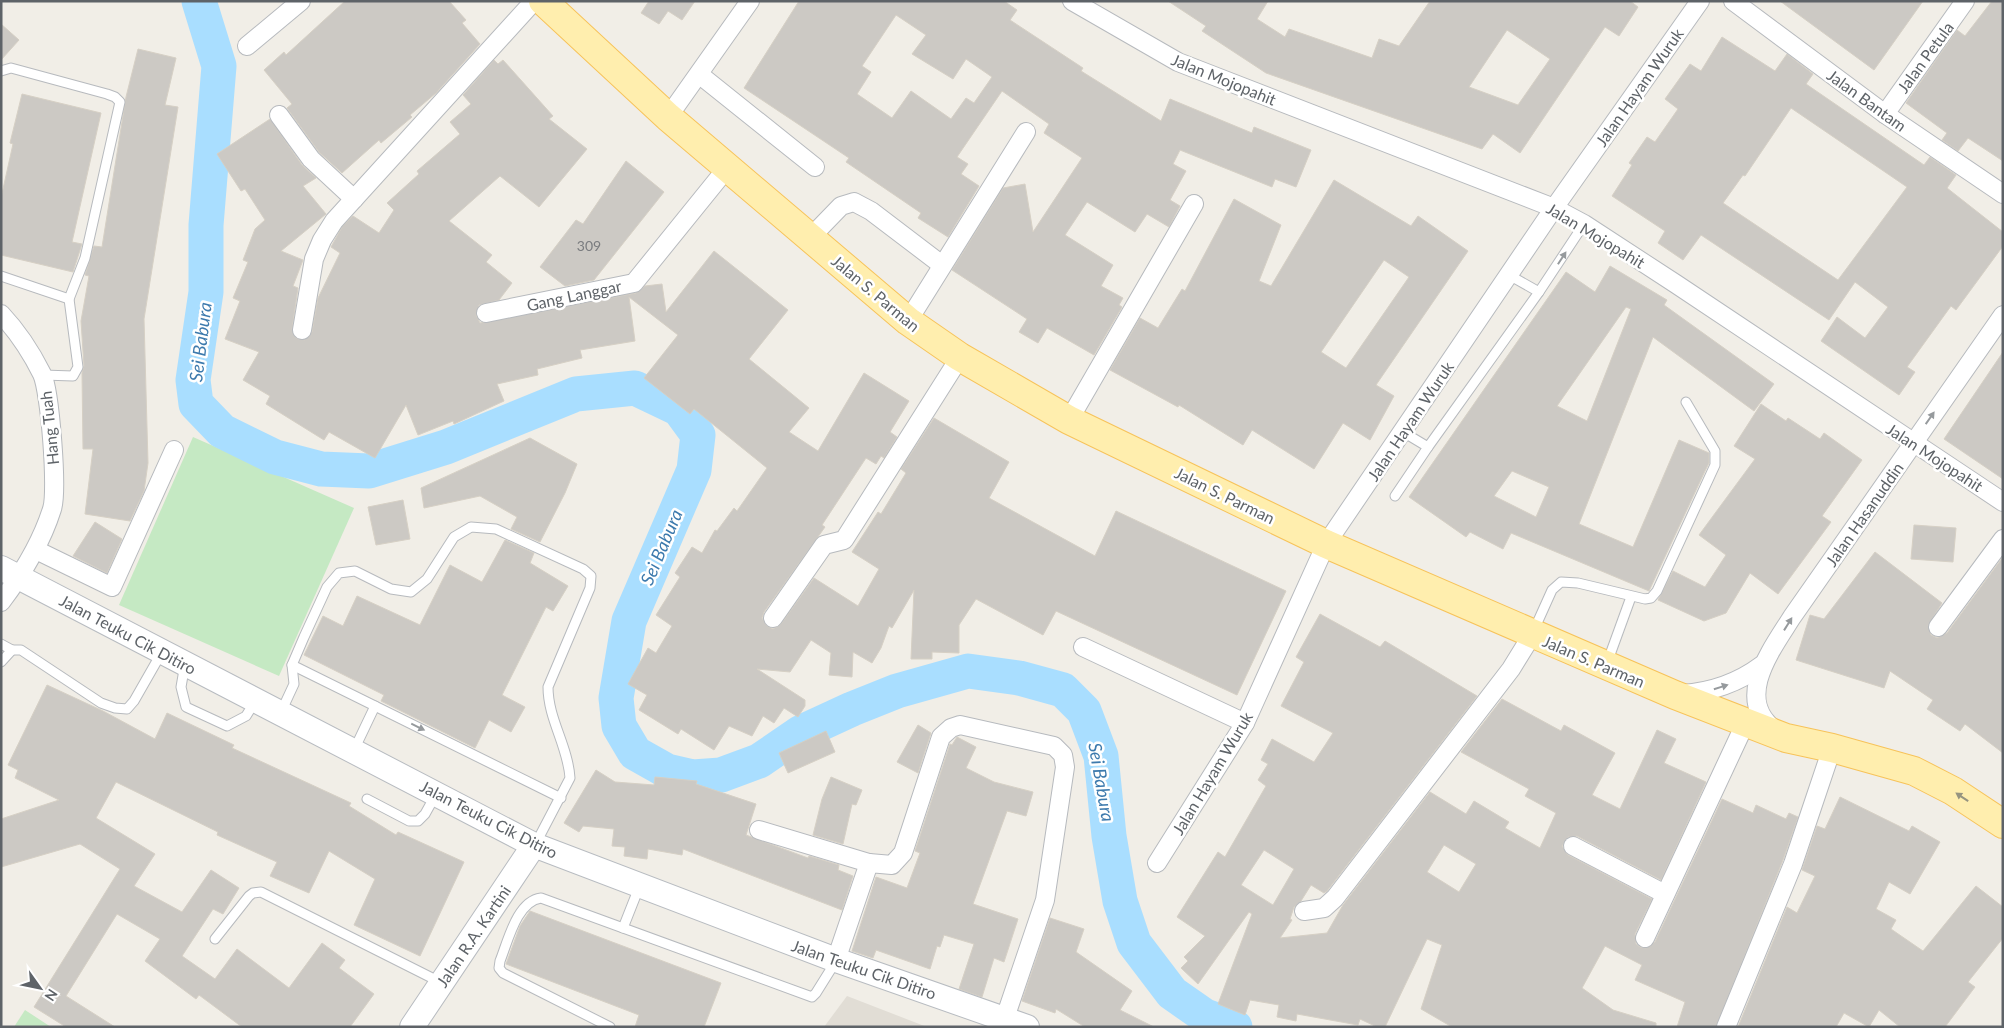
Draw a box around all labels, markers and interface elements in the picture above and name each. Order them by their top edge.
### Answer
street label: Jalan Petula [1893,18,1957,96]
street label: Jalan Hayam Wuruk [1591,24,1687,150]
street label: Jalan Mojopahit [1169,49,1279,109]
street label: Jalan Bantam [1824,65,1910,135]
street label: Jalan Mojopahit [1543,198,1649,272]
house number: 309 [577,237,601,254]
street label: Jalan S. Parman [828,251,924,335]
one-way arrow [1557,251,1566,265]
street label: Gang Langgar [525,276,623,314]
water label: Sei Babura [184,301,216,383]
street label: Jalan Hayam Wuruk [1363,357,1457,484]
street label: Hang Tuah [36,390,62,466]
one-way arrow [1925,412,1935,425]
street label: Jalan Mojopahit [1883,419,1987,495]
street label: Jalan Hasanuddin [1821,458,1907,570]
street label: Jalan S. Parman [1172,463,1278,527]
water label: Sei Babura [635,506,687,588]
street label: Jalan Teuku Cik Ditiro [57,590,199,678]
one-way arrow [1783,617,1793,630]
street label: Jalan S. Parman [1540,631,1648,691]
one-way arrow [1714,682,1729,690]
street label: Jalan Hayam Wuruk [1168,707,1257,838]
one-way arrow [411,723,425,731]
water label: Sei Babura [1084,741,1120,823]
street label: Jalan Teuku Cik Ditiro [417,776,561,862]
one-way arrow [1955,792,1969,802]
street label: Jalan R.A. Kartini [432,882,514,990]
street label: Jalan Teuku Cik Ditiro [789,935,939,1003]
north arrow [15,963,65,1013]
text: N [41,986,61,1005]

